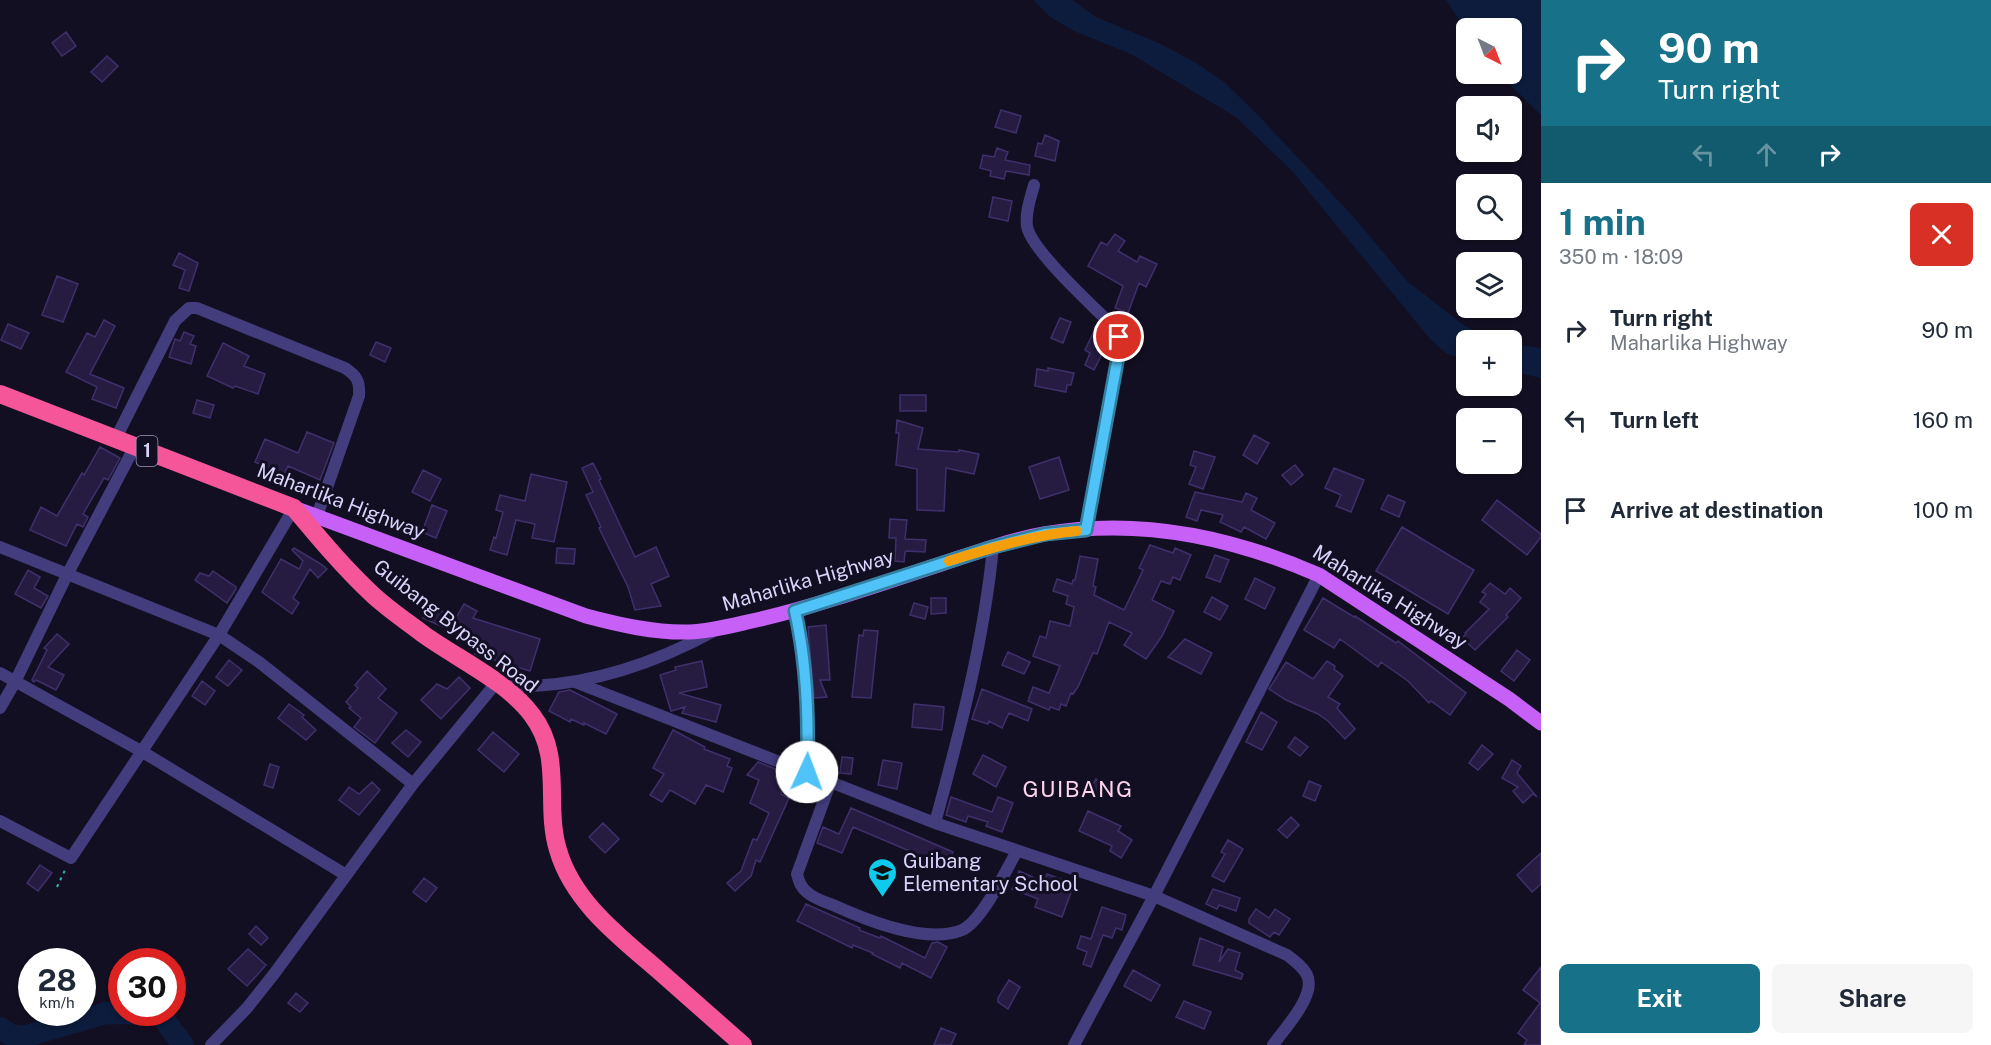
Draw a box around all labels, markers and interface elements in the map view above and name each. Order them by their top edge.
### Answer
north arrow [1456,18,1522,84]
map controls [1456,18,1522,474]
text: 90 m [1658,23,1760,72]
icon: right [1559,24,1637,102]
text: Turn right [1658,73,1781,105]
button: sound [1456,96,1522,162]
icon: left [1687,138,1720,171]
icon: ahead [1750,138,1783,171]
icon: right [1813,138,1846,171]
button: search [1456,174,1522,240]
text: 1 min [1559,201,1646,243]
button: close [1910,203,1973,266]
text: 350 m · 18:09 [1559,245,1683,269]
button: layers [1456,252,1522,318]
text: Turn right [1610,305,1713,331]
pin [1093,311,1144,362]
icon: right [1559,314,1592,347]
text: 90 m [1922,317,1973,343]
icon: arrive [1102,320,1135,353]
button: + [1456,330,1522,396]
text: Maharlika Highway [1610,331,1788,355]
icon: left [1559,404,1592,437]
text: Turn left [1610,407,1699,433]
text: 160 m [1913,407,1973,433]
button: − [1456,408,1522,474]
road number: 1 [136,436,158,466]
street label: Maharlika Highway [254,458,429,544]
icon: arrive [1559,494,1592,527]
text: Arrive at destination [1610,497,1823,523]
text: 100 m [1913,497,1973,523]
street label: Maharlika Highway [1308,540,1472,654]
street label: Maharlika Highway [719,544,897,616]
street label: Guibang Bypass Road [369,554,543,698]
position arrow [775,740,839,804]
district label: GUIBANG [1022,776,1134,802]
place label: Guibang Elementary School [903,849,1078,896]
school or university icon: Guibang Elementary School [866,856,898,898]
speed limit sign: 30 [108,948,186,1026]
text: 28 [37,962,77,998]
button: Exit [1559,964,1760,1033]
button: Share [1772,964,1973,1033]
text: km/h [39,994,75,1011]

